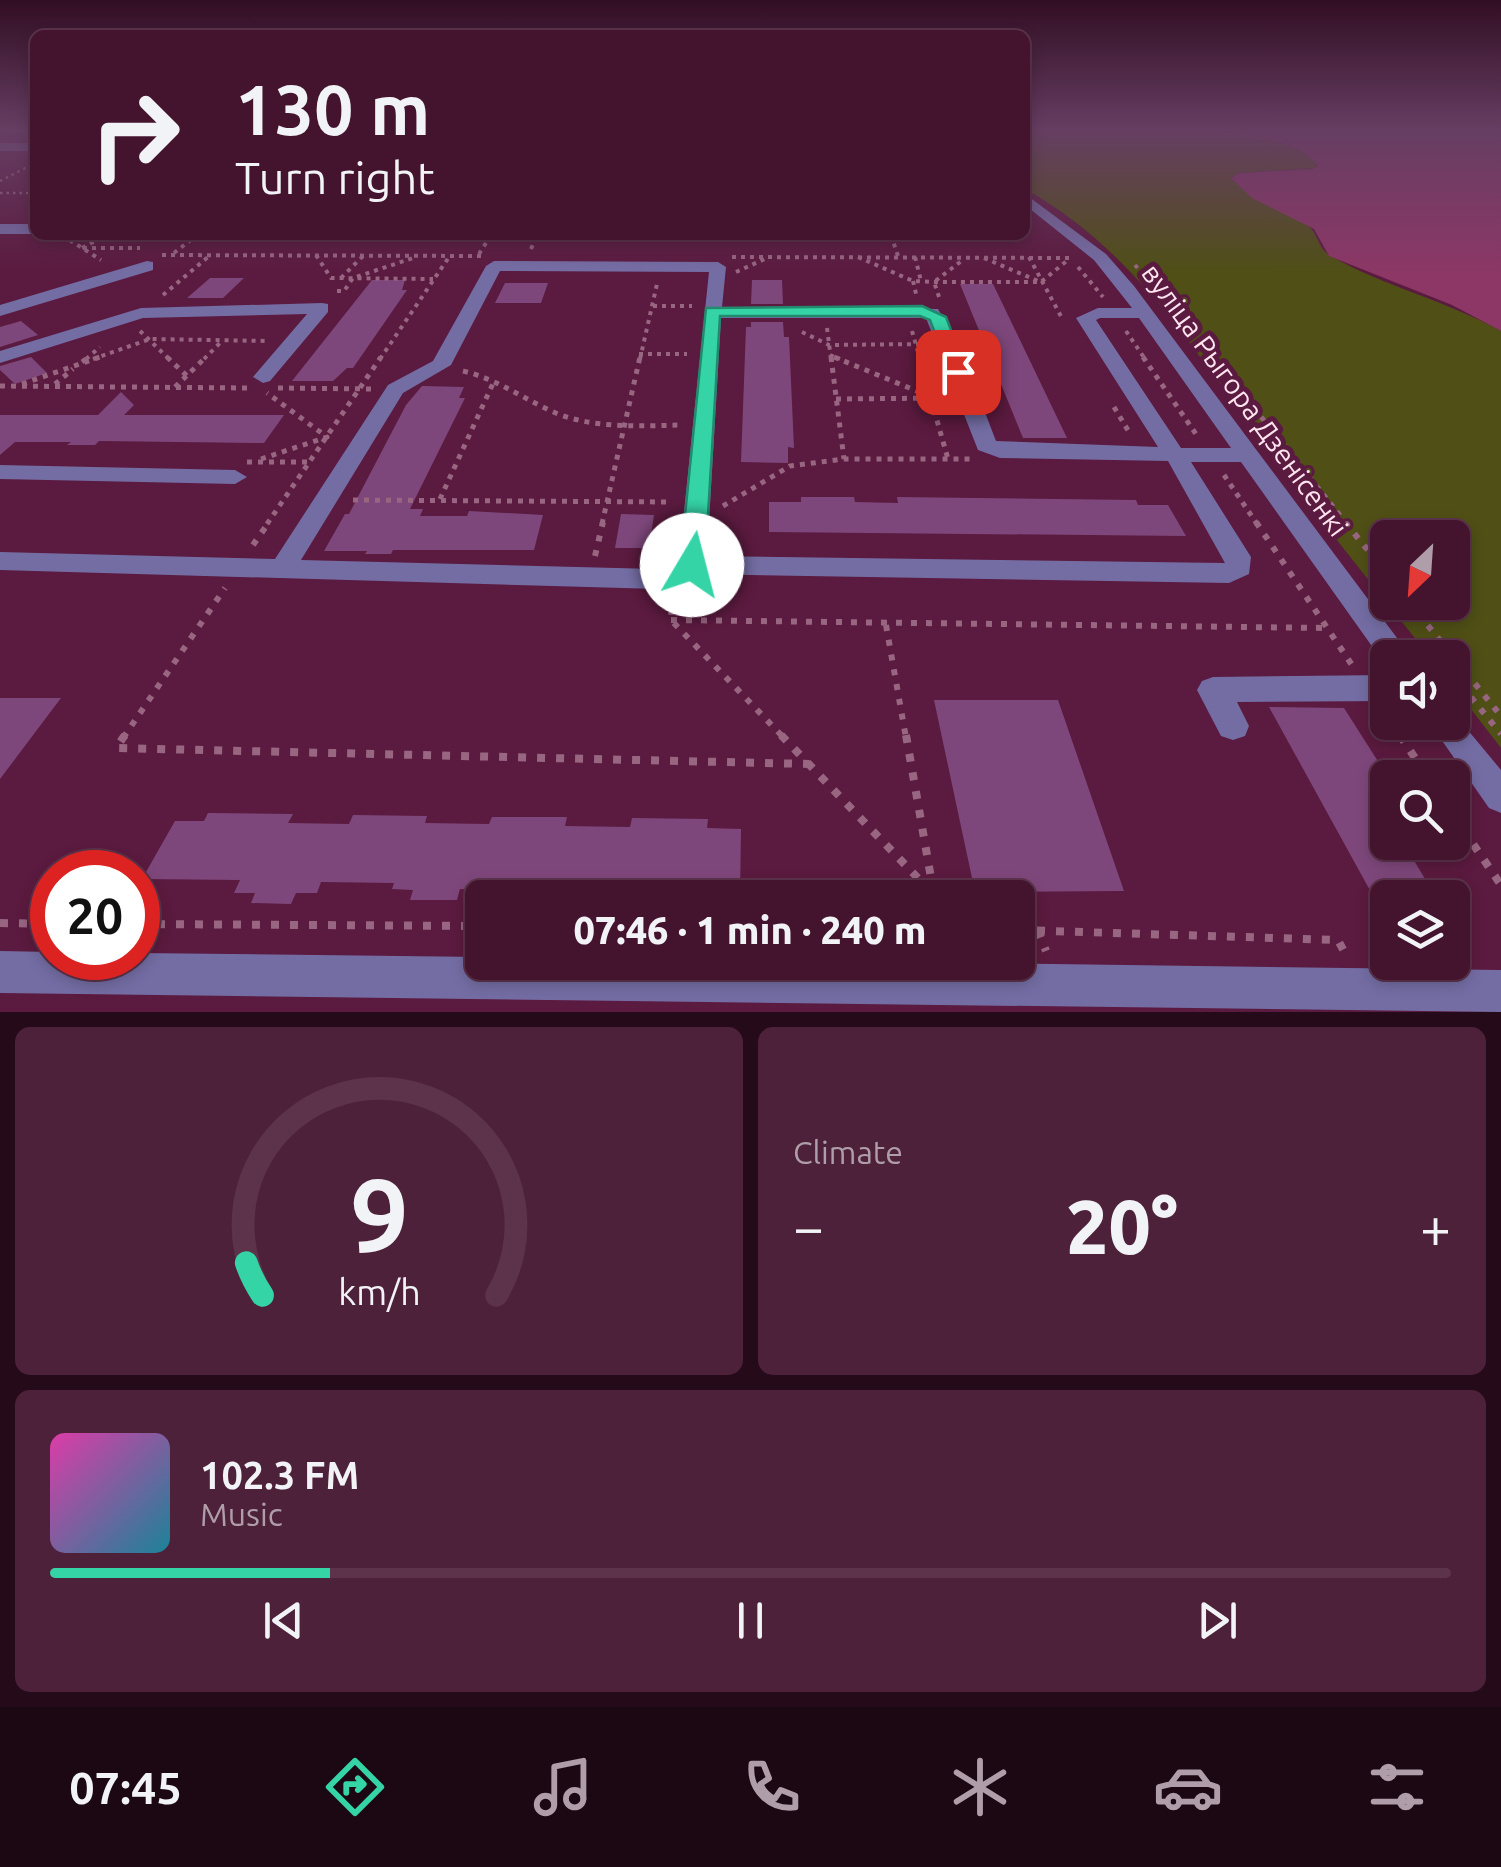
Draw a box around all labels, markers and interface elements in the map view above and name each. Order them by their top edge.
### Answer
icon: right [70,70,200,200]
text: 130 m [235,70,430,148]
text: Turn right [235,152,435,203]
street label: вуліца Рыгора Дзенісенкі [1136,258,1355,542]
pin [916,330,1001,415]
icon: arrive [931,345,986,400]
position arrow [640,513,744,617]
north arrow [1370,520,1470,620]
map controls [1370,520,1470,980]
button: sound [1370,640,1470,740]
button: search [1370,760,1470,860]
speed limit sign: 20 [30,850,160,980]
button: layers [1370,880,1470,980]
text: 07:46 · 1 min · 240 m [573,909,927,951]
text: Climate [793,1134,903,1170]
text: 9 [350,1156,408,1273]
text: 20° [1066,1184,1178,1268]
text: − [793,1196,824,1257]
text: + [1420,1196,1451,1257]
text: km/h [338,1272,420,1312]
text: 102.3 FM [200,1454,359,1496]
text: Music [200,1496,283,1532]
icon: previous [256,1593,311,1648]
icon: pause [723,1593,778,1648]
icon: next [1190,1593,1245,1648]
icon: directions [320,1752,390,1822]
icon: music [528,1752,598,1822]
icon: phone [737,1752,807,1822]
icon: climate [945,1752,1015,1822]
icon: car [1153,1752,1223,1822]
icon: filters [1362,1752,1432,1822]
text: 07:45 [69,1762,182,1813]

